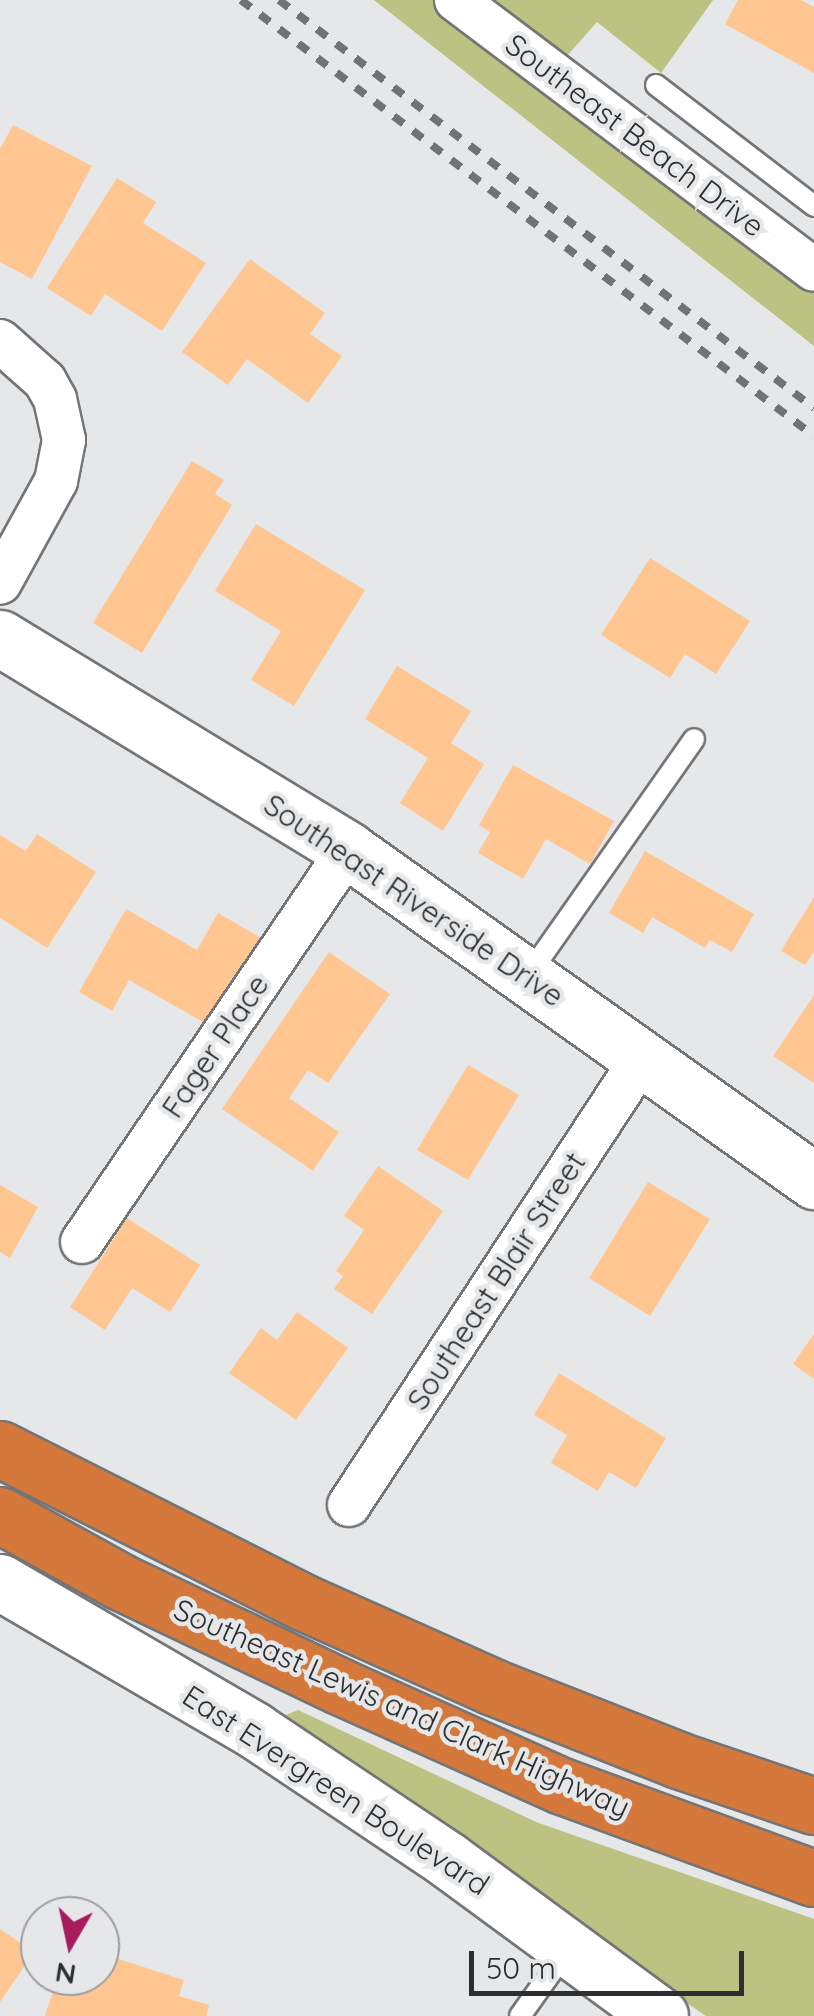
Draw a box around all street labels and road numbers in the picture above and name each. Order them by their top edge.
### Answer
street label: Southeast Beach Drive [499,26,771,244]
street label: Southeast Riverside Drive [257,786,571,1014]
street label: Fager Place [154,968,276,1124]
street label: Southeast Blair Street [399,1146,593,1416]
street label: Southeast Lewis and Clark Highway [169,1591,635,1825]
street label: East Evergreen Boulevard [176,1677,496,1903]

